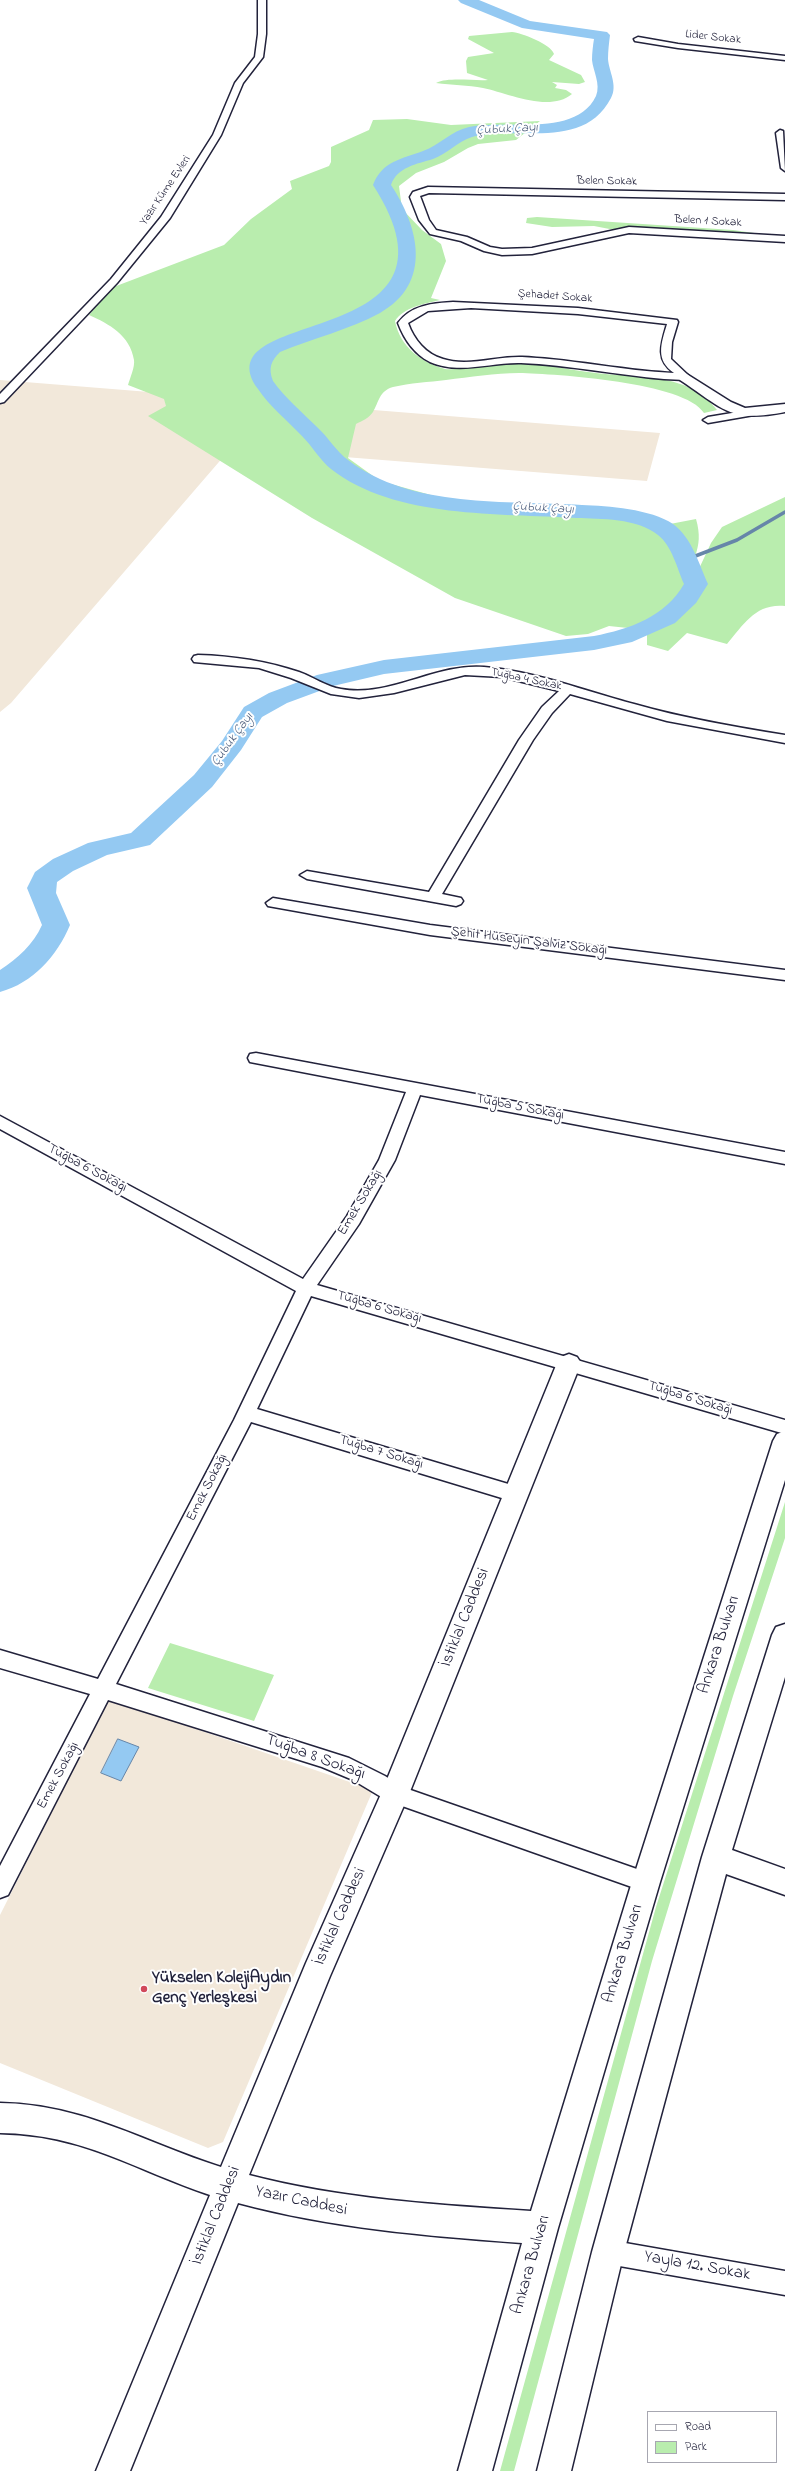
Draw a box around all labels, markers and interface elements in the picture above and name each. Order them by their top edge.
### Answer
street label: Lider Sokak [684,28,742,48]
water label: Çubuk Çayı [476,121,538,139]
street label: Yazır Küme Evleri [137,153,195,229]
street label: Belen Sokak [577,174,637,190]
street label: Belen 1 Sokak [674,213,742,231]
street label: Şehadet Sokak [517,287,593,307]
water label: Çubuk Çayı [512,500,574,518]
street label: Tuğba 4 Sokak [489,665,563,695]
water label: Çubuk Çayı [209,711,257,769]
street label: Şehit Hüseyin Şalviz Sokağı [450,924,608,960]
street label: Tuğba 5 Sokağı [475,1091,565,1125]
street label: Tuğba 6 Sokağı [44,1141,130,1197]
street label: Emek Sokağı [335,1167,387,1239]
street label: Tuğba 6 Sokağı [335,1288,423,1328]
street label: Tuğba 6 Sokağı [646,1378,734,1420]
street label: Tuğba 7 Sokağı [337,1432,425,1474]
street label: Emek Sokağı [184,1451,232,1525]
street label: İstiklal Caddesi [437,1566,495,1670]
street label: Ankara Bulvarı [695,1593,745,1697]
street label: Tuğba 8 Sokağı [262,1730,368,1786]
street label: Emek Sokağı [34,1740,84,1812]
street label: İstiklal Caddesi [310,1865,372,1969]
street label: Ankara Bulvarı [599,1902,649,2006]
place label: Yükselen KolejiAydın Genç Yerleşkesi [152,1969,291,2009]
marker: Yükselen KolejiAydın Genç Yerleşkesi [139,1984,149,1994]
street label: İstiklal Caddesi [188,2164,246,2268]
street label: Yazır Caddesi [253,2182,349,2222]
street label: Ankara Bulvarı [508,2213,556,2317]
street label: Yayla 12. Sokak [642,2248,752,2286]
legend [647,2411,777,2463]
text: Road [685,2418,711,2436]
text: Park [685,2438,707,2456]

